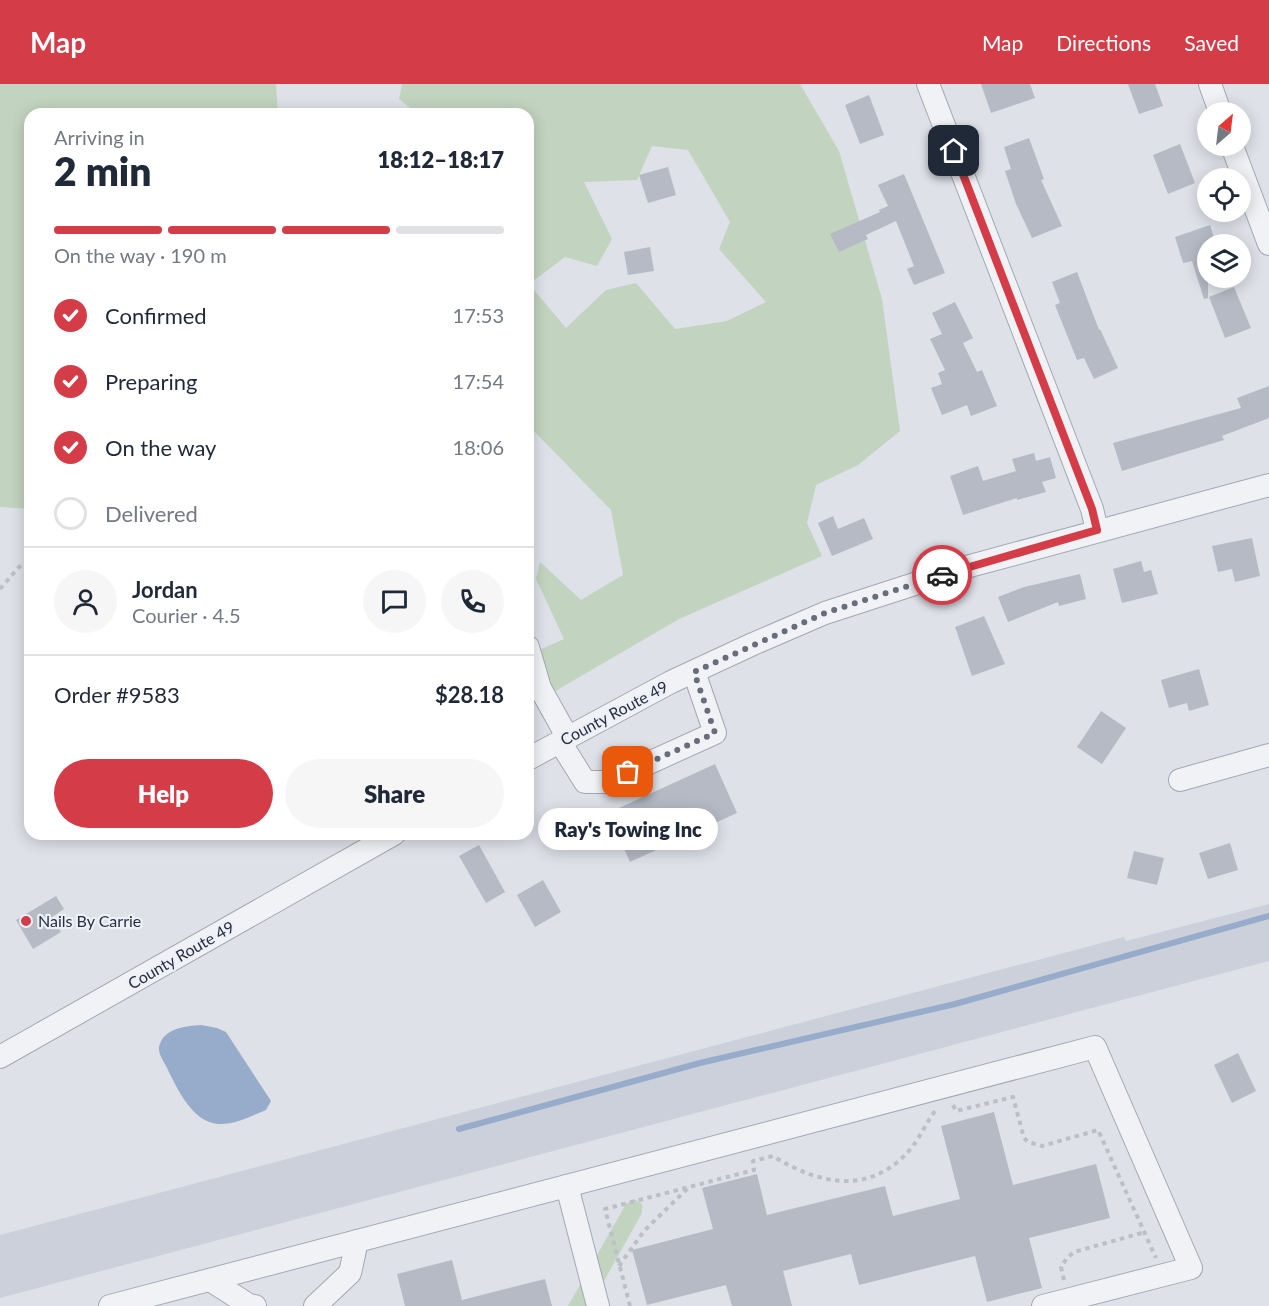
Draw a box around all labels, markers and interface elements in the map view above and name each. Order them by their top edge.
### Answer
text: Map [30,25,86,59]
text: Map [982,30,1023,55]
text: Directions [1056,30,1151,55]
text: Saved [1184,30,1239,55]
north arrow [1197,102,1251,156]
map controls [1197,102,1251,288]
text: Arriving in [54,125,145,149]
pin [928,125,979,176]
icon: home [937,134,970,167]
text: 18:12–18:17 [378,146,504,173]
text: 2 min [54,148,151,194]
button: locate [1197,168,1251,222]
button: layers [1197,234,1251,288]
text: On the way · 190 m [54,243,227,267]
icon: check [54,299,87,332]
text: Confirmed [105,302,207,329]
text: 17:53 [453,303,504,327]
icon: check [54,365,87,398]
text: Preparing [105,368,197,395]
text: 17:54 [453,369,504,393]
icon: check [54,431,87,464]
text: On the way [105,434,216,461]
text: 18:06 [453,435,504,459]
text: Delivered [105,500,198,527]
courier [912,545,972,605]
icon: car [926,559,959,592]
button: person [54,570,117,633]
button: chat [363,570,426,633]
button: phone [441,570,504,633]
text: Jordan [132,576,198,603]
text: Courier · 4.5 [132,603,241,627]
street label: County Route 49 [557,676,671,749]
text: Order #9583 [54,681,180,708]
text: $28.18 [435,681,504,708]
pin [602,746,653,797]
icon: bag [611,755,644,788]
button: Help [54,759,273,828]
button: Share [285,759,504,828]
callout: Ray's Towing Inc [538,808,718,850]
text: Ray's Towing Inc [554,817,702,841]
place label: Nails By Carrie [38,911,141,930]
marker: Nails By Carrie [19,914,33,928]
street label: County Route 49 [124,917,237,993]

